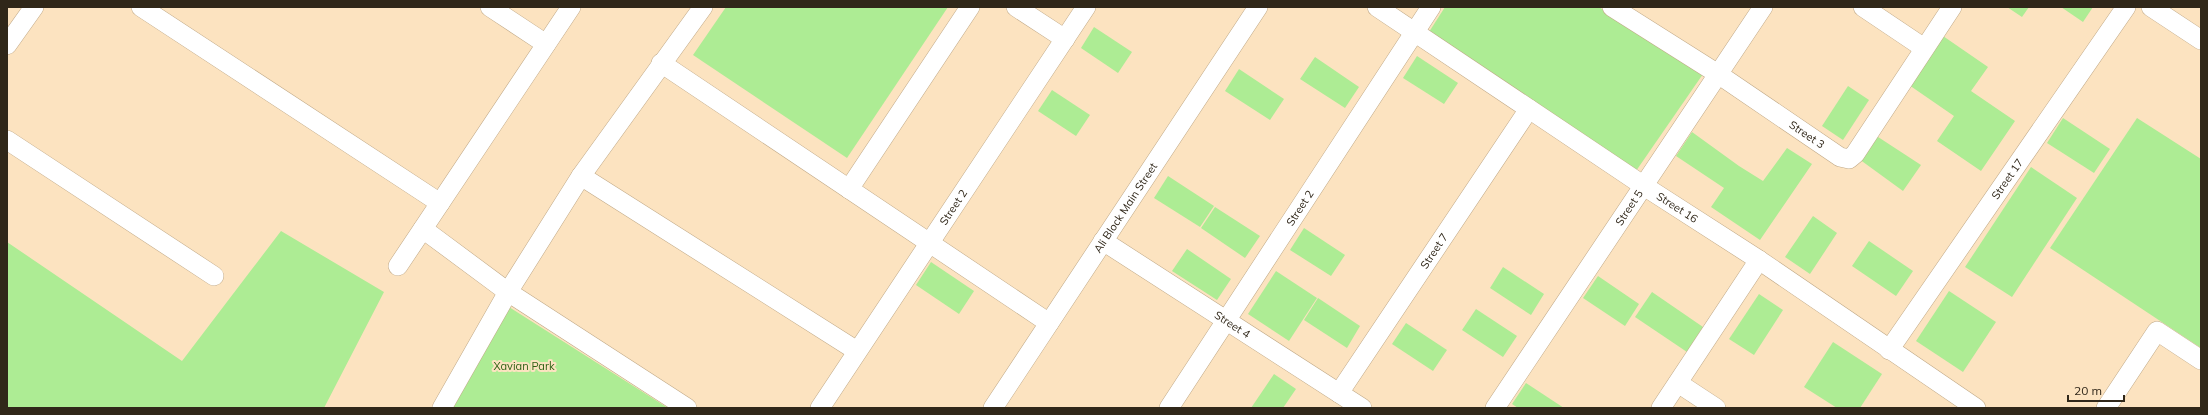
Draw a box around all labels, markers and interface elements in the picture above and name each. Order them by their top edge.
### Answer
street label: Street 3 [1787,118,1827,152]
street label: Street 17 [1988,156,2026,202]
street label: Ali Block Main Street [1091,160,1160,255]
street label: Street 2 [936,186,970,228]
street label: Street 2 [1283,187,1317,228]
street label: Street 5 [1612,187,1646,228]
street label: Street 16 [1654,189,1701,226]
street label: Street 7 [1417,230,1451,271]
street label: Street 4 [1212,308,1253,341]
park label: Xavian Park [493,359,555,373]
scale bar [2068,377,2124,403]
text: 20 m [2074,383,2102,398]

